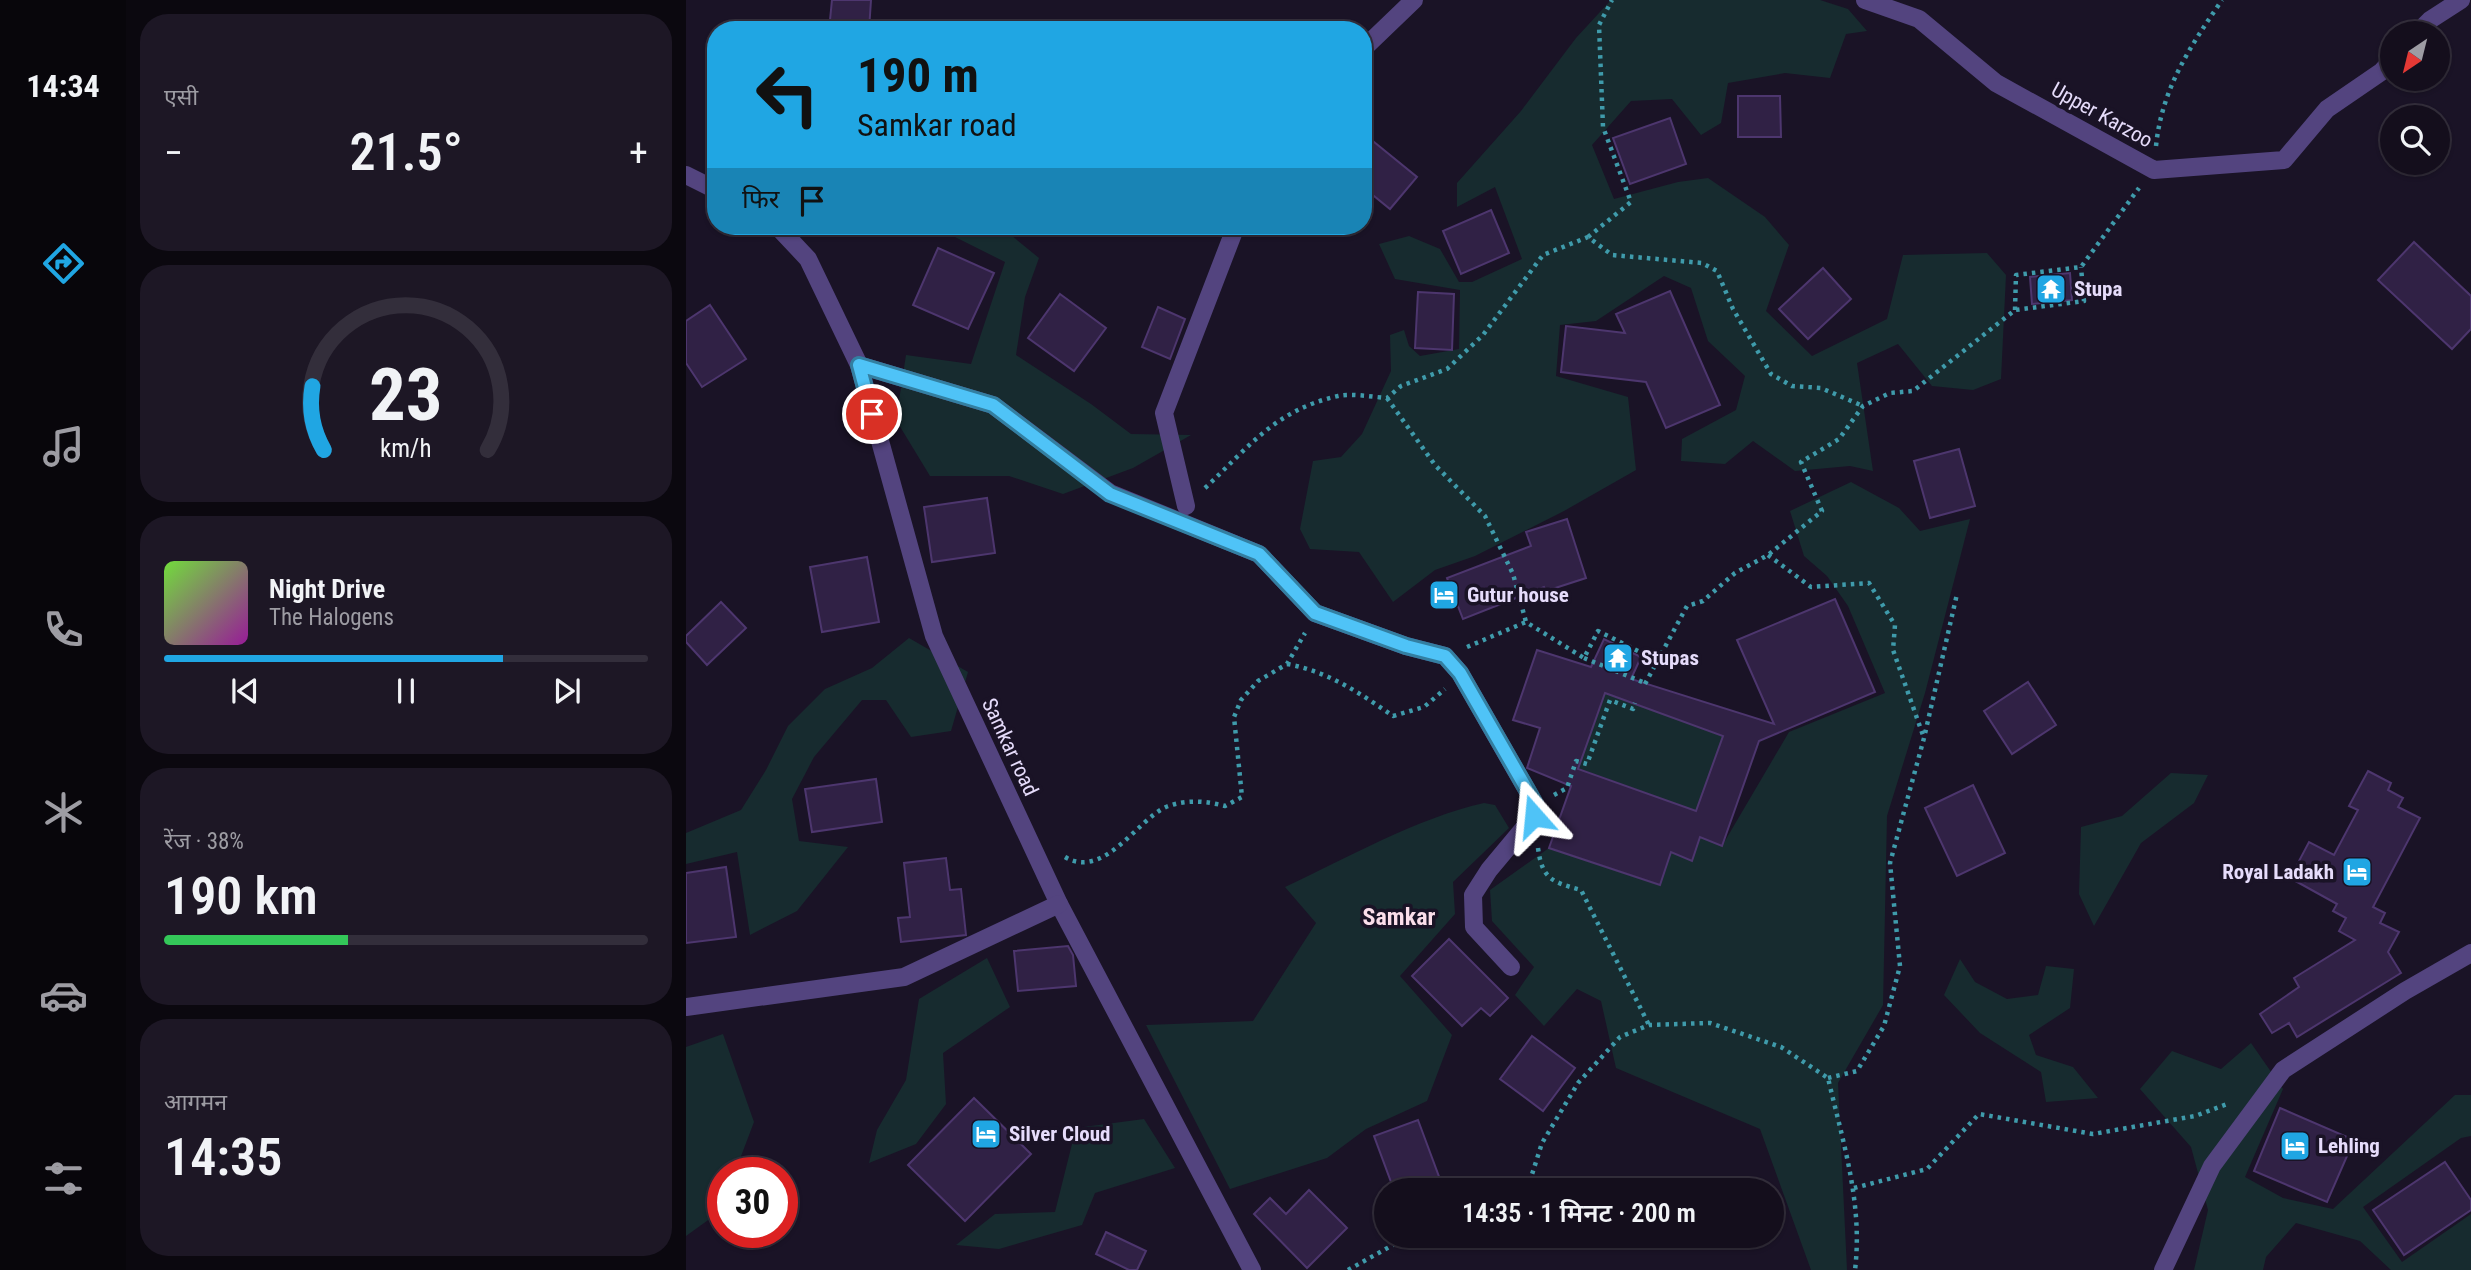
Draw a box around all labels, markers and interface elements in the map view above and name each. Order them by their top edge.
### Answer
north arrow [2380,21,2450,91]
map controls [2380,21,2450,175]
text: 190 m [857,47,979,104]
icon: left [742,49,833,140]
text: 14:34 [26,67,100,105]
street label: Upper Karzoo [2047,77,2157,153]
text: एसी [164,84,198,111]
button: search [2380,105,2450,175]
text: Samkar road [857,106,1017,144]
text: 21.5° [349,122,463,183]
text: − [164,131,183,175]
text: + [629,131,648,175]
icon: arrive [793,182,831,220]
text: फिर [742,184,779,214]
icon: directions [39,239,88,288]
temple icon: Stupa [2034,272,2068,306]
place label: Stupa [2074,277,2122,301]
text: 23 [369,352,443,438]
pin [842,384,902,444]
icon: arrive [853,395,891,433]
icon: music [39,422,88,471]
text: km/h [380,434,432,463]
text: Night Drive [269,574,385,604]
hotel icon: Gutur house [1427,578,1461,612]
place label: Gutur house [1467,583,1569,607]
text: The Halogens [269,604,394,631]
icon: phone [39,605,88,654]
temple icon: Stupas [1601,641,1635,675]
place label: Stupas [1641,646,1699,670]
icon: previous [226,672,264,710]
icon: pause [387,672,425,710]
icon: next [548,672,586,710]
street label: Samkar road [977,694,1043,800]
position arrow [1497,779,1571,853]
icon: climate [39,788,88,837]
text: रेंज · 38% [164,828,244,855]
hotel icon: Royal Ladakh [2340,855,2374,889]
place label: Royal Ladakh [2222,860,2334,884]
text: 190 km [164,866,318,927]
district label: Samkar [1363,903,1435,931]
icon: car [39,971,88,1020]
text: आगमन [164,1089,227,1116]
hotel icon: Silver Cloud [969,1117,1003,1151]
place label: Silver Cloud [1009,1122,1110,1146]
text: 14:35 [164,1127,282,1188]
hotel icon: Lehling [2278,1129,2312,1163]
place label: Lehling [2318,1134,2380,1158]
icon: filters [39,1154,88,1203]
speed limit sign: 30 [707,1157,798,1248]
text: 14:35 · 1 मिनट · 200 m [1462,1198,1696,1228]

